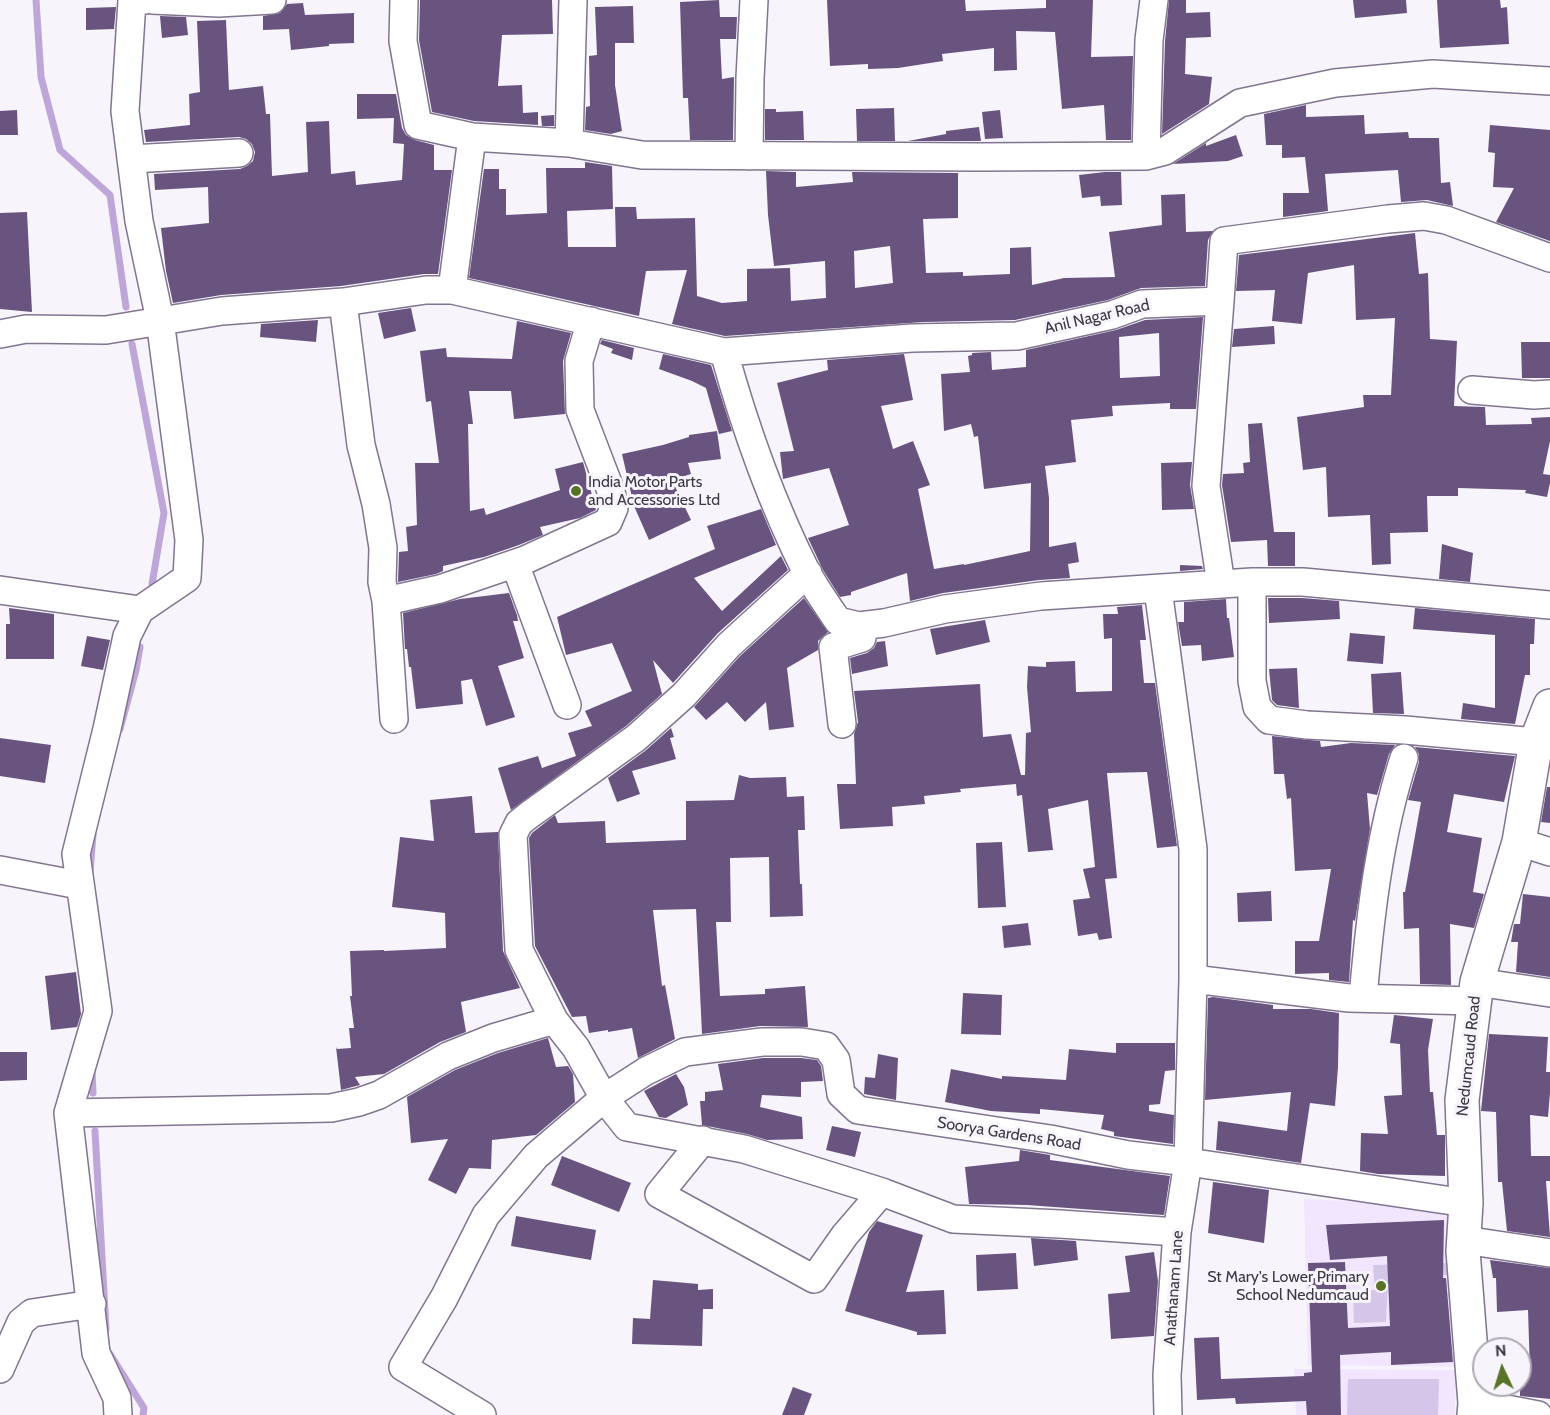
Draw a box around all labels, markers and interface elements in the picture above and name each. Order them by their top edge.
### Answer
street label: Anil Nagar Road [1043,296,1151,338]
place label: India Motor Parts and Accessories Ltd [588,472,720,510]
marker: India Motor Parts and Accessories Ltd [569,484,583,498]
street label: Nedumcaud Road [1453,995,1485,1117]
street label: Soorya Gardens Road [936,1113,1082,1155]
street label: Anathanam Lane [1160,1230,1188,1346]
place label: St Mary's Lower Primary School Nedumcaud [1207,1267,1369,1305]
marker: St Mary's Lower Primary School Nedumcaud [1374,1279,1388,1293]
north arrow [1472,1337,1532,1397]
text: N [1495,1341,1507,1360]

